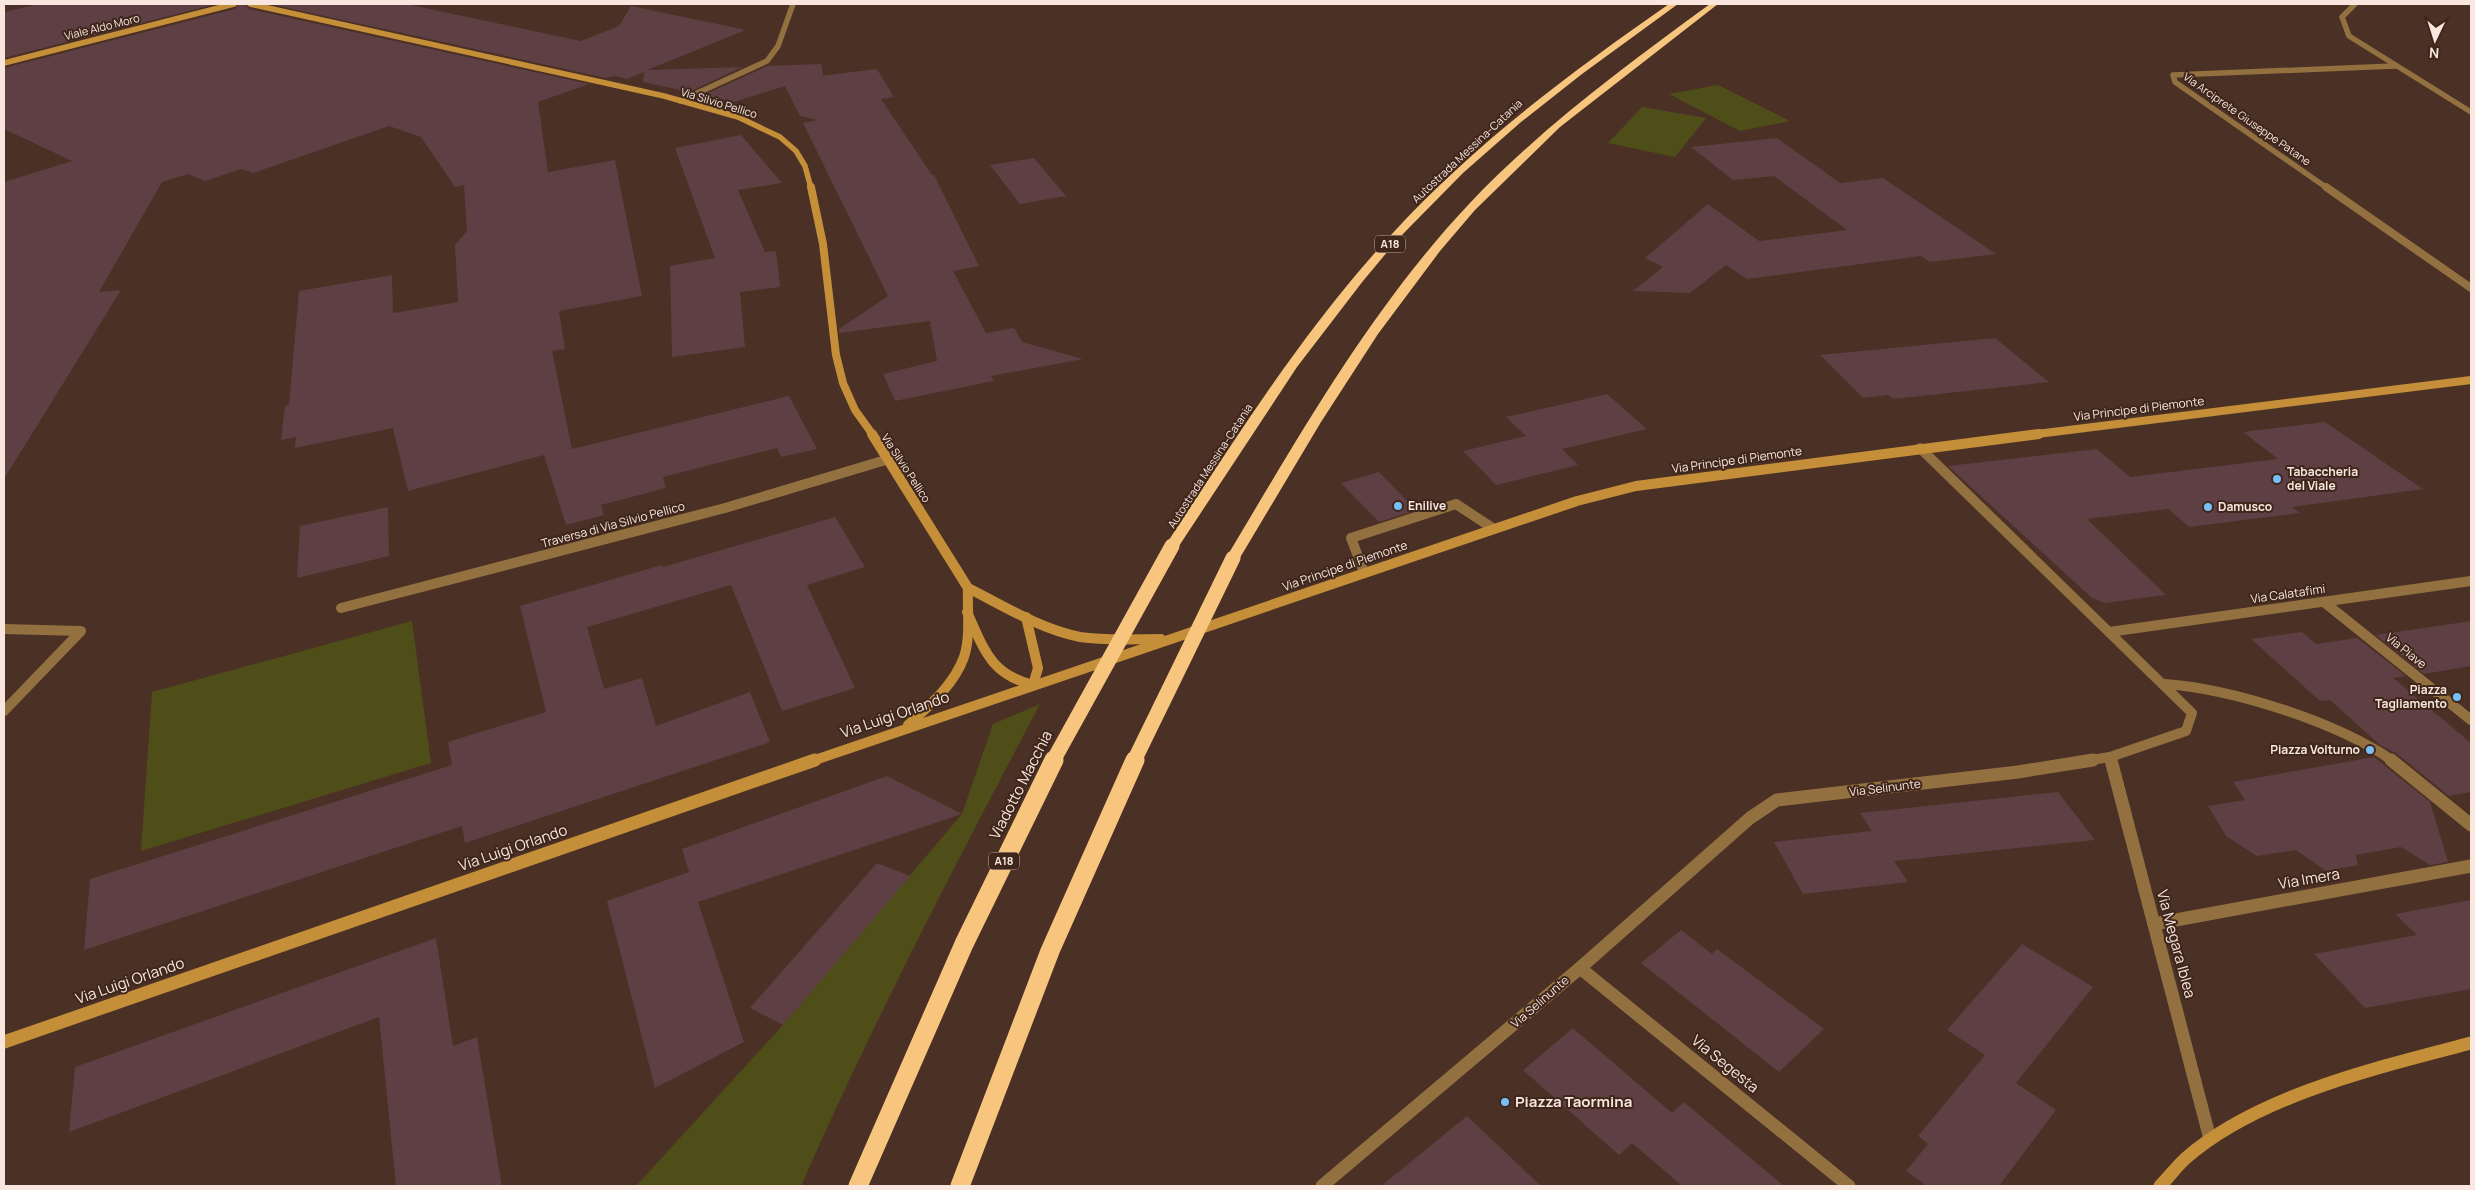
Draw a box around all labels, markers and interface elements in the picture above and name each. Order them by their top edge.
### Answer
street label: Viale Aldo Moro [63,10,142,43]
north arrow [2410,15,2460,65]
text: N [2428,44,2440,63]
street label: Via Arciprete Giuseppe Patane [2180,69,2315,169]
street label: Via Silvio Pellico [679,84,760,121]
street label: Autostrada Messina-Catania [1408,95,1525,206]
road number: A18 [1375,235,1405,252]
street label: Via Principe di Piemonte [2073,392,2205,425]
street label: Autostrada Messina-Catania [1164,401,1256,531]
street label: Via Silvio Pellico [879,430,935,505]
street label: Via Principe di Piemonte [1671,442,1803,477]
place label: Tabaccheria del Viale [2287,463,2358,494]
marker: Tabaccheria del Viale [2271,473,2283,485]
street label: Traversa di Via Silvio Pellico [539,497,687,552]
place label: Enilive [1408,497,1446,514]
place label: Damusco [2218,498,2272,515]
marker: Enilive [1392,500,1404,512]
marker: Damusco [2202,501,2214,513]
street label: Via Principe di Piemonte [1280,536,1410,595]
street label: Via Calatafimi [2249,580,2326,607]
street label: Via Piave [2382,629,2430,672]
place label: Piazza Tagliamento [2375,681,2447,712]
street label: Via Luigi Orlando [838,686,952,743]
marker: Piazza Tagliamento [2451,691,2463,703]
street label: Viadotto Macchia [984,727,1057,843]
place label: Piazza Volturno [2270,741,2360,758]
marker: Piazza Volturno [2364,744,2376,756]
street label: Via Selinunte [1848,775,1922,800]
street label: Via Luigi Orlando [456,819,570,876]
road number: A18 [989,852,1019,869]
street label: Via Imera [2277,863,2341,894]
street label: Via Megara Iblea [2152,887,2201,1000]
street label: Via Luigi Orlando [73,952,187,1009]
street label: Via Selinunte [1507,972,1572,1032]
street label: Via Segesta [1687,1030,1764,1097]
place label: Piazza Taormina [1515,1091,1632,1112]
marker: Piazza Taormina [1499,1096,1511,1108]

